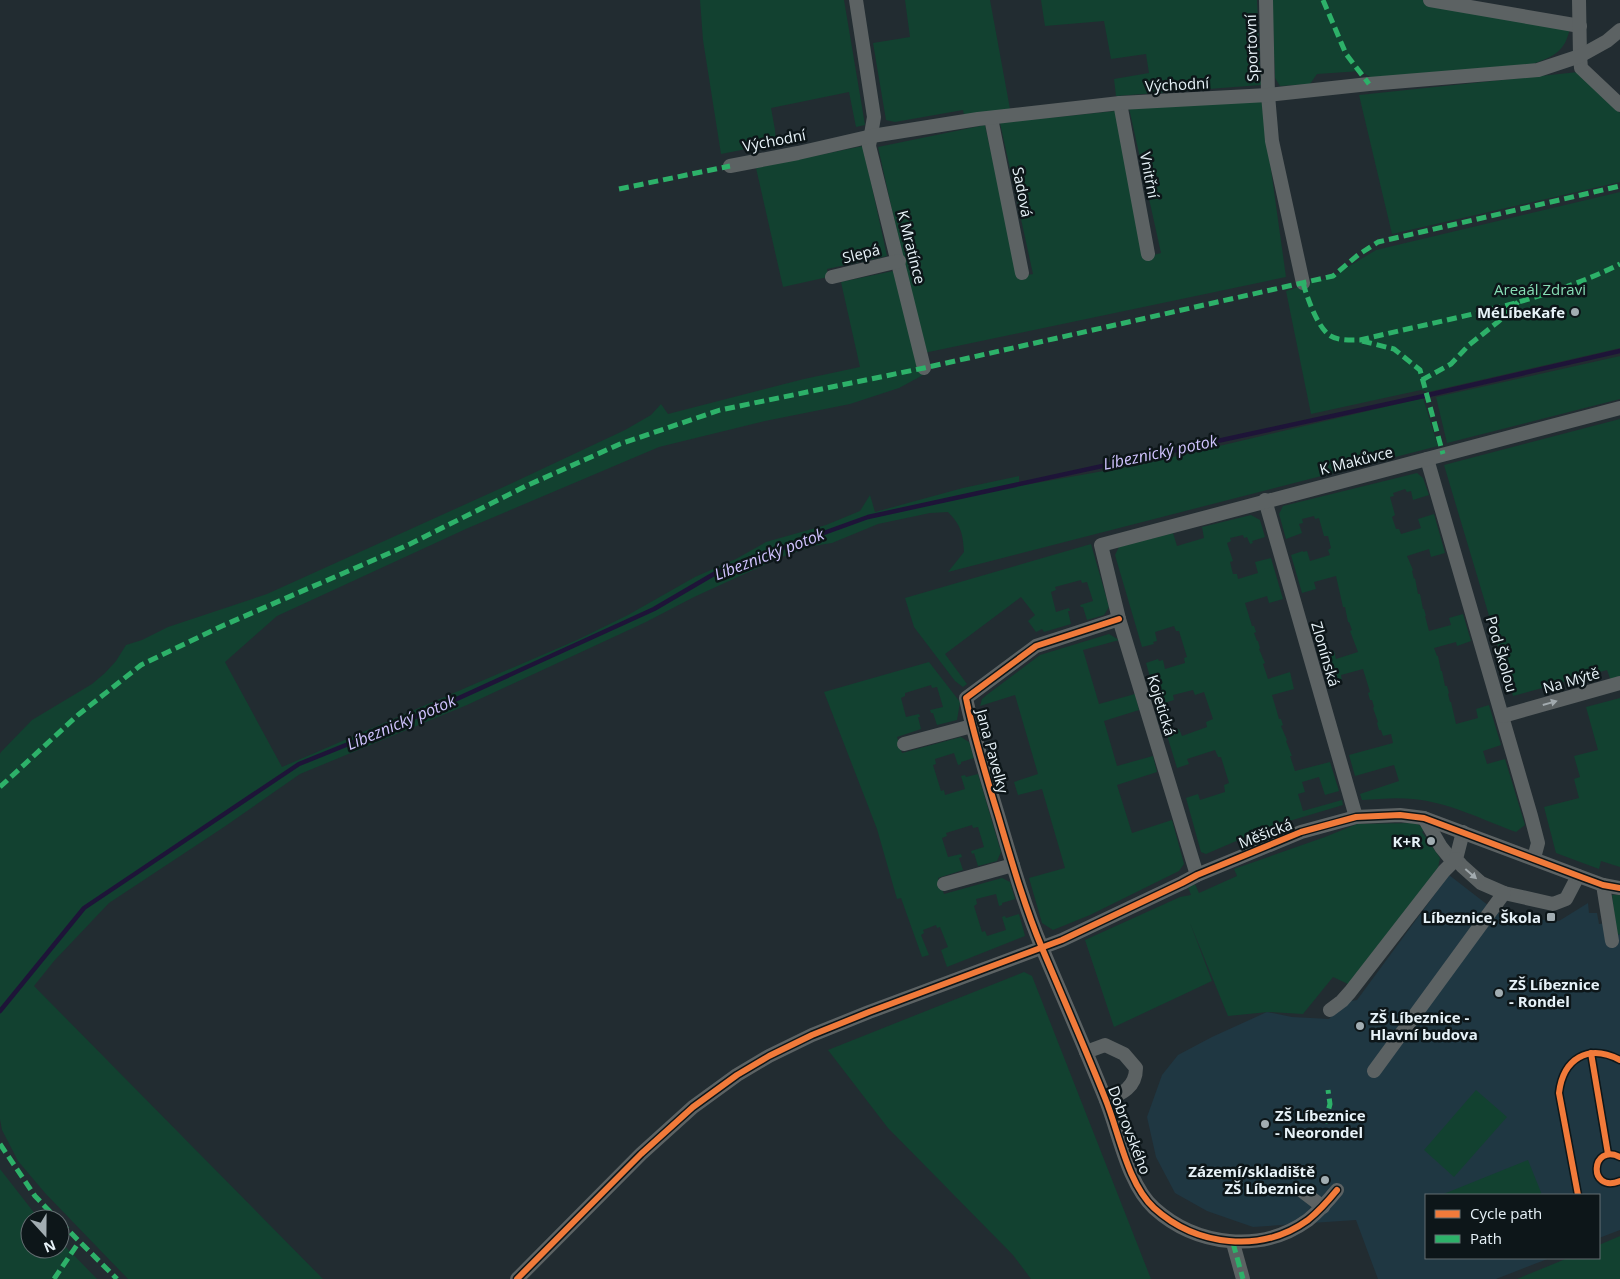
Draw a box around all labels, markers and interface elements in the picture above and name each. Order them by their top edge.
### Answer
street label: Sportovní [1240,13,1262,82]
street label: Východní [1145,72,1211,96]
street label: Východní [741,124,809,156]
street label: Vnitřní [1136,150,1164,201]
street label: Sadová [1008,165,1038,219]
street label: K Mratínce [893,208,931,286]
street label: Slepá [840,239,882,267]
park label: Areaál Zdravi [1494,279,1586,299]
place label: MéLíbeKafe [1477,302,1565,322]
marker: MéLíbeKafe [1569,306,1581,318]
water label: Líbeznický potok [1101,429,1220,475]
street label: K Makůvce [1317,441,1395,479]
water label: Líbeznický potok [711,522,828,585]
street label: Pod Školou [1482,614,1522,694]
street label: Zlonínská [1307,619,1345,689]
street label: Na Mýtě [1540,662,1602,698]
street label: Kojetická [1143,672,1181,738]
water label: Líbeznický potok [343,689,460,755]
one-way arrow [1542,698,1557,706]
street label: Jana Pavelky [972,705,1014,796]
street label: Měšická [1235,814,1295,852]
place label: K+R [1393,831,1421,851]
marker: K+R [1425,835,1437,847]
one-way arrow [1464,868,1477,879]
place label: Líbeznice, Škola [1423,907,1541,927]
marker: Líbeznice, Škola [1545,911,1557,923]
place label: ZŠ Líbeznice - Rondel [1509,974,1600,1011]
marker: ZŠ Líbeznice - Rondel [1493,987,1505,999]
place label: ZŠ Líbeznice - Hlavní budova [1370,1007,1478,1044]
marker: ZŠ Líbeznice - Hlavní budova [1354,1020,1366,1032]
street label: Dobrovského [1104,1083,1156,1177]
place label: ZŠ Líbeznice - Neorondel [1275,1105,1366,1142]
marker: ZŠ Líbeznice - Neorondel [1259,1118,1271,1130]
place label: Zázemí/skladiště ZŠ Líbeznice [1188,1161,1315,1198]
marker: Zázemí/skladiště ZŠ Líbeznice [1319,1174,1331,1186]
legend [1425,1194,1600,1259]
text: Cycle path [1470,1203,1542,1223]
north arrow [20,1209,70,1259]
text: Path [1470,1228,1502,1248]
text: N [41,1236,59,1258]

